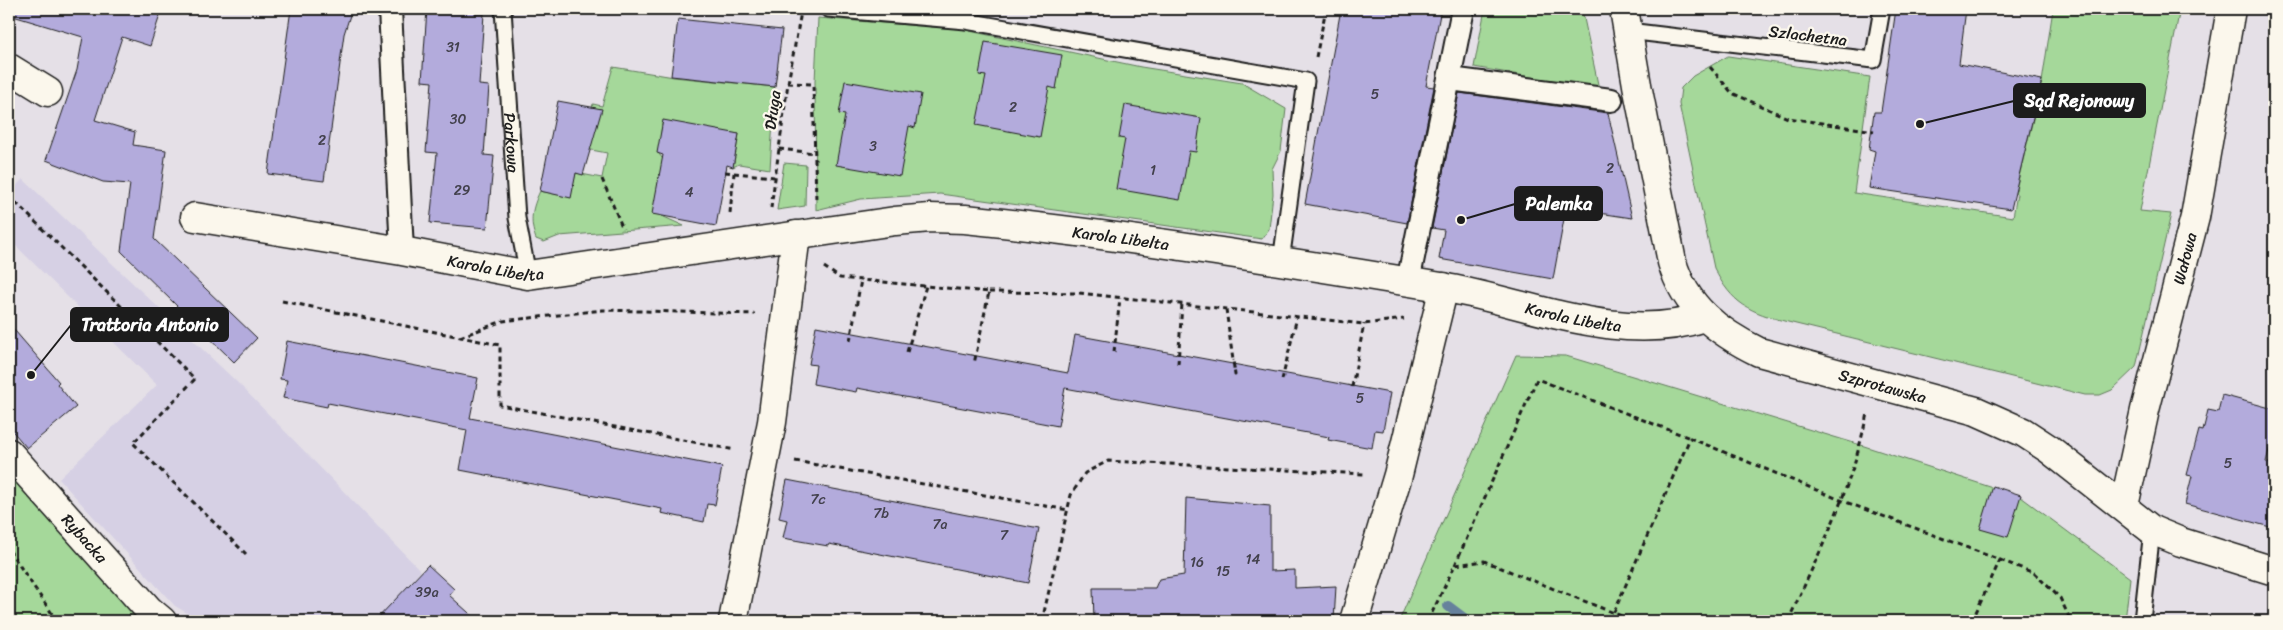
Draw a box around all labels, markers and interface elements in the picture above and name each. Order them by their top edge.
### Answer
street label: Szlachetna [1767,16,1849,55]
house number: 31 [446,35,460,60]
house number: 5 [1371,82,1380,107]
callout: Sąd Rejonowy [2014,84,2145,117]
text: Sąd Rejonowy [2023,85,2135,117]
street label: Długa [755,88,790,132]
house number: 2 [1009,95,1017,120]
house number: 30 [450,107,466,132]
street label: Parkowa [495,112,528,174]
house number: 2 [318,128,326,153]
house number: 3 [869,134,877,159]
house number: 2 [1606,156,1614,181]
house number: 1 [1150,158,1156,183]
house number: 29 [454,178,471,203]
house number: 4 [685,180,694,205]
callout: Palemka [1515,187,1602,220]
text: Palemka [1526,188,1593,220]
street label: Karola Libelta [1071,217,1171,259]
street label: Wałowa [2164,229,2205,288]
street label: Karola Libelta [445,246,546,290]
street label: Karola Libelta [1522,293,1623,341]
callout: Trattoria Antonio [71,308,228,341]
text: Trattoria Antonio [81,309,219,341]
street label: Szprotawska [1835,360,1930,412]
house number: 5 [1356,386,1365,411]
house number: 5 [2224,451,2233,476]
house number: 7c [811,487,826,512]
house number: 7b [873,501,889,526]
street label: Rybacka [54,507,116,571]
house number: 7a [932,512,948,537]
house number: 7 [1000,523,1009,548]
house number: 14 [1246,547,1261,572]
house number: 16 [1190,550,1204,575]
house number: 15 [1216,559,1231,584]
house number: 39a [415,580,439,605]

